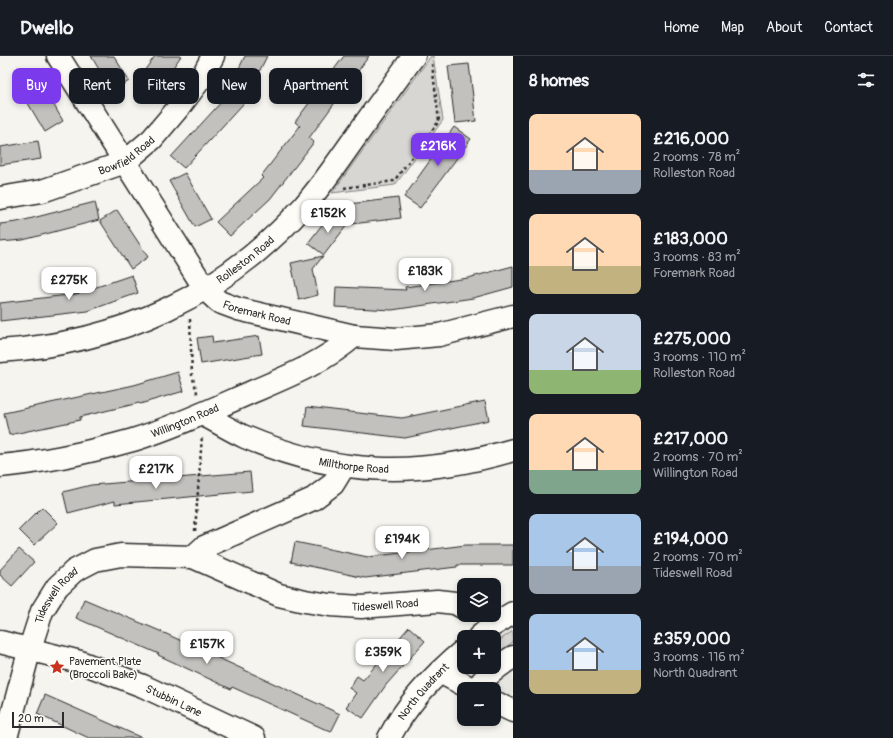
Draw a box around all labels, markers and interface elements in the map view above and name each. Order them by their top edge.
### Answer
text: Dwello [20,16,73,40]
text: Home [664,19,699,36]
text: Map [721,19,744,36]
text: About [766,19,802,36]
text: Contact [824,19,873,36]
chip: Buy [12,68,61,104]
chip: Rent [69,68,125,104]
chip: Filters [133,68,199,104]
chip: New [207,68,261,104]
chip: Apartment [269,68,362,104]
icon: filters [855,69,877,91]
text: 8 homes [529,70,589,91]
text: £216,000 [653,128,729,149]
icon: home [561,130,609,178]
pin: £216K [410,133,466,167]
street label: Bowfield Road [97,134,158,178]
text: £216K [420,138,456,154]
text: 2 rooms · 78 m² [653,149,740,165]
text: Rolleston Road [653,165,735,181]
pin: £152K [300,200,356,234]
text: £152K [310,205,346,221]
text: £183,000 [653,228,728,249]
icon: home [561,230,609,278]
street label: Rolleston Road [214,233,277,286]
text: 3 rooms · 83 m² [653,249,741,265]
pin: £183K [397,258,453,292]
text: £183K [407,263,443,279]
text: Foremark Road [653,265,735,281]
pin: £275K [41,267,97,301]
text: £275K [50,272,88,288]
street label: Foremark Road [221,298,292,328]
text: £275,000 [653,328,731,349]
icon: home [561,330,609,378]
text: 3 rooms · 110 m² [653,349,746,365]
text: Rolleston Road [653,365,735,381]
street label: Willington Road [149,401,221,441]
text: £217,000 [653,428,728,449]
icon: home [561,430,609,478]
text: 2 rooms · 70 m² [653,449,743,465]
street label: Millthorpe Road [318,455,389,476]
pin: £217K [128,456,184,490]
text: £217K [138,461,174,477]
text: Willington Road [653,465,738,481]
pin: £194K [374,526,430,560]
text: £194,000 [653,528,728,549]
icon: home [561,530,609,578]
text: £194K [384,531,420,547]
text: 2 rooms · 70 m² [653,549,743,565]
street label: Tideswell Road [32,564,80,625]
text: Tideswell Road [653,565,732,581]
map controls [457,578,501,726]
button: layers [457,578,501,622]
street label: Tideswell Road [351,596,419,614]
text: £359,000 [653,628,731,649]
button: + [457,630,501,674]
icon: home [561,630,609,678]
pin: £157K [179,631,235,665]
text: £157K [189,636,225,652]
pin: £359K [355,639,411,673]
text: £359K [364,644,402,660]
text: 3 rooms · 116 m² [653,649,745,665]
place label: Pavement Plate (Broccoli Bake) [69,655,142,681]
place icon: Pavement Plate (Broccoli Bake) [48,658,66,676]
street label: North Quadrant [395,660,452,723]
text: North Quadrant [653,665,737,681]
street label: Stubbin Lane [144,682,204,720]
button: − [457,682,501,726]
scale bar [12,710,64,729]
text: 20 m [18,712,44,725]

